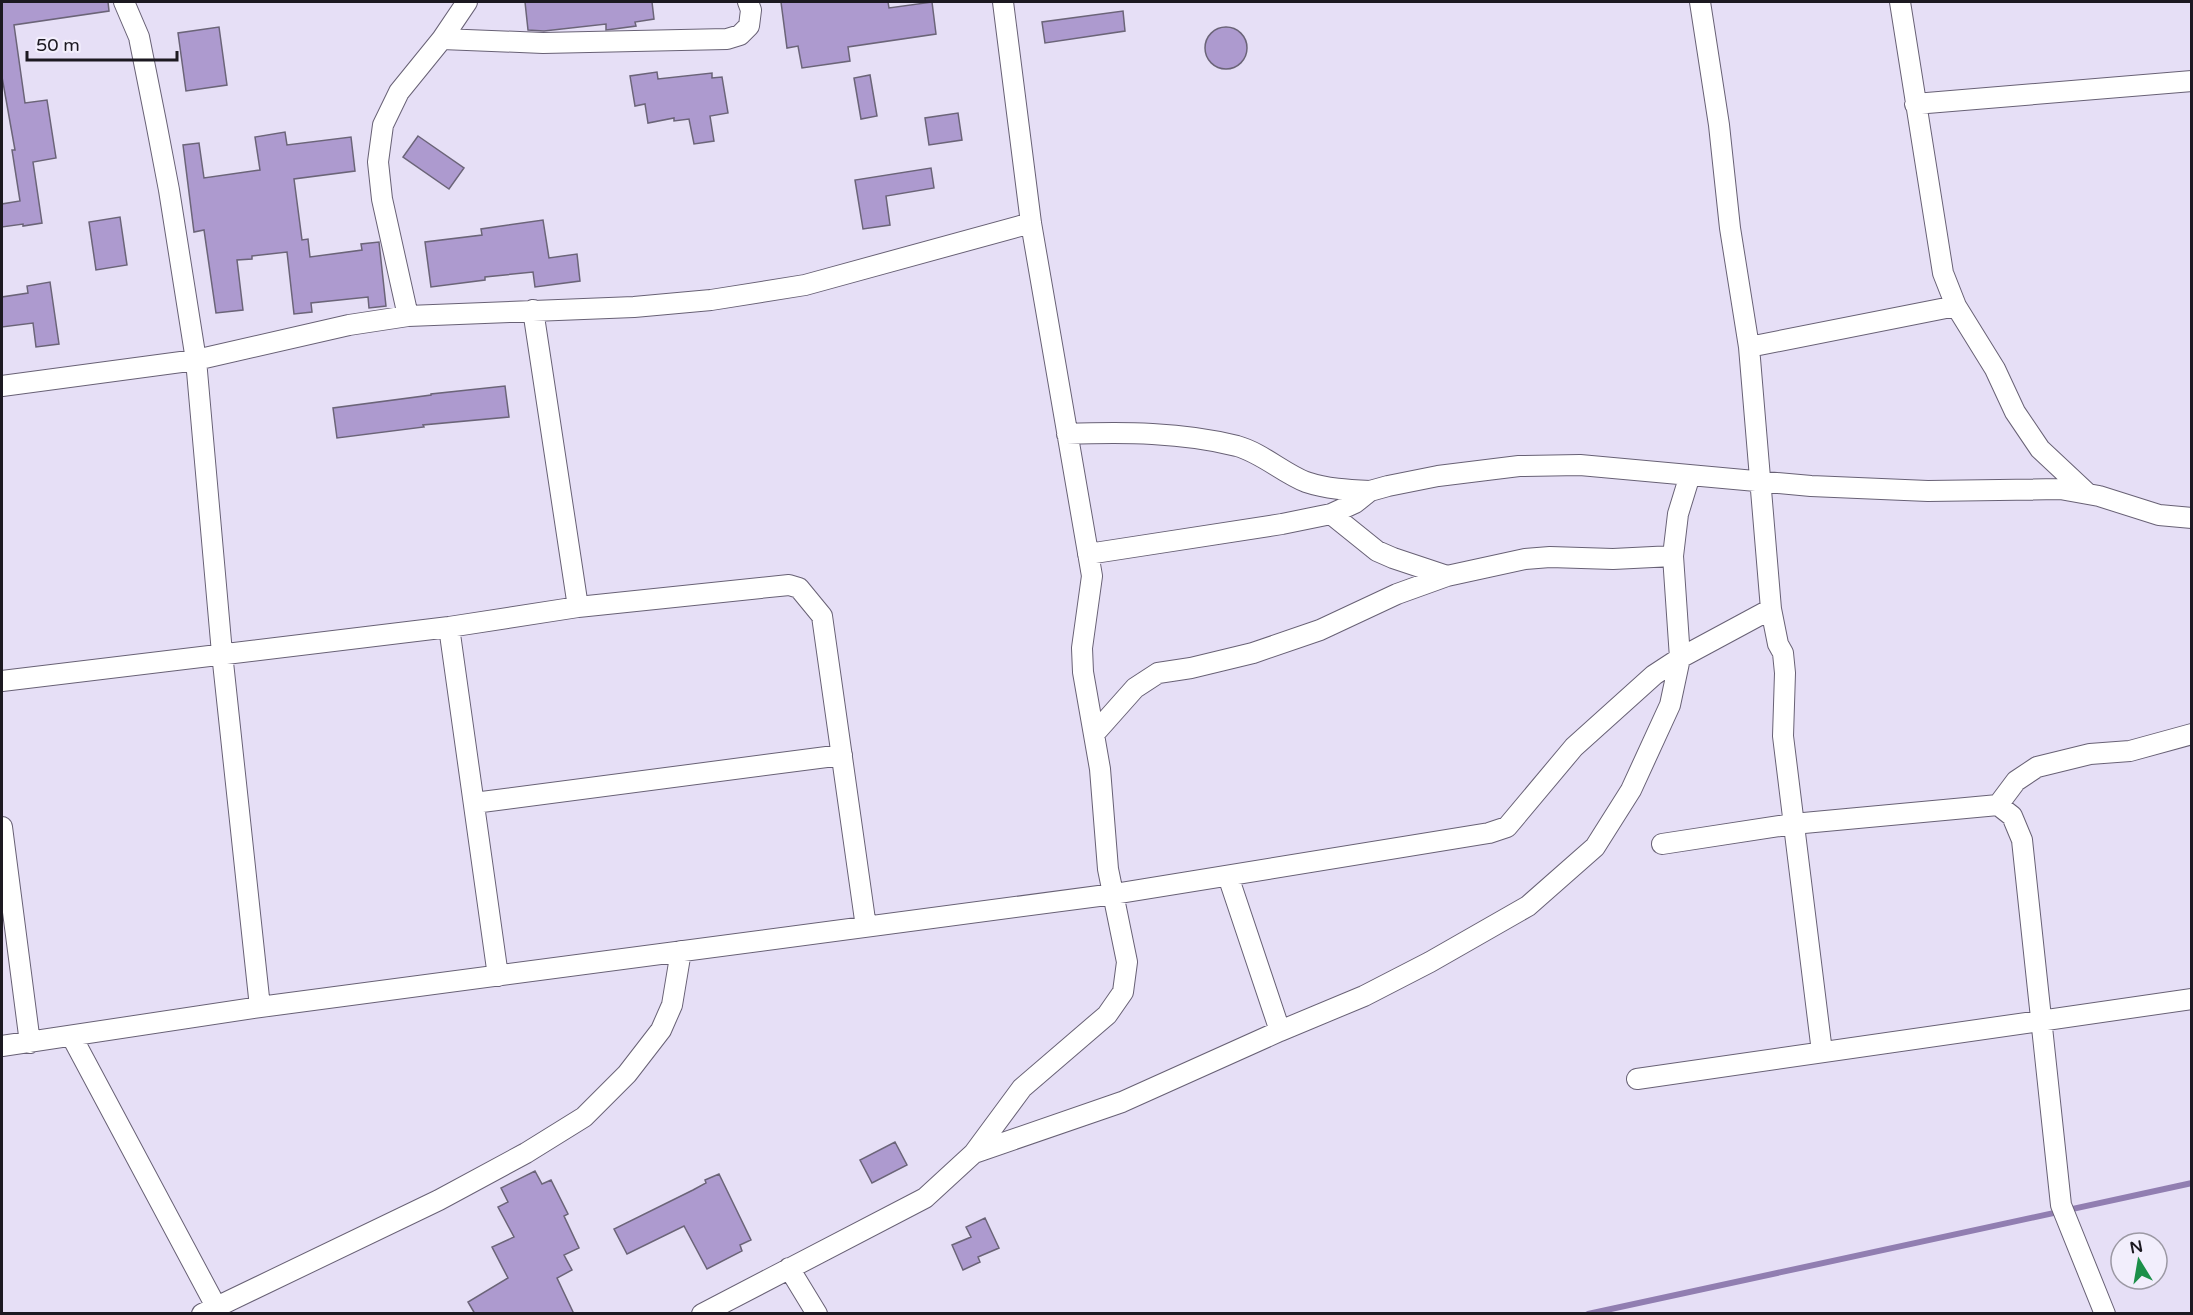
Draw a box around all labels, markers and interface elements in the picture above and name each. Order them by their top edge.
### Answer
scale bar [27,24,177,62]
text: 50 m [36,34,80,56]
north arrow [2109,1231,2169,1291]
text: N [2128,1236,2145,1258]

